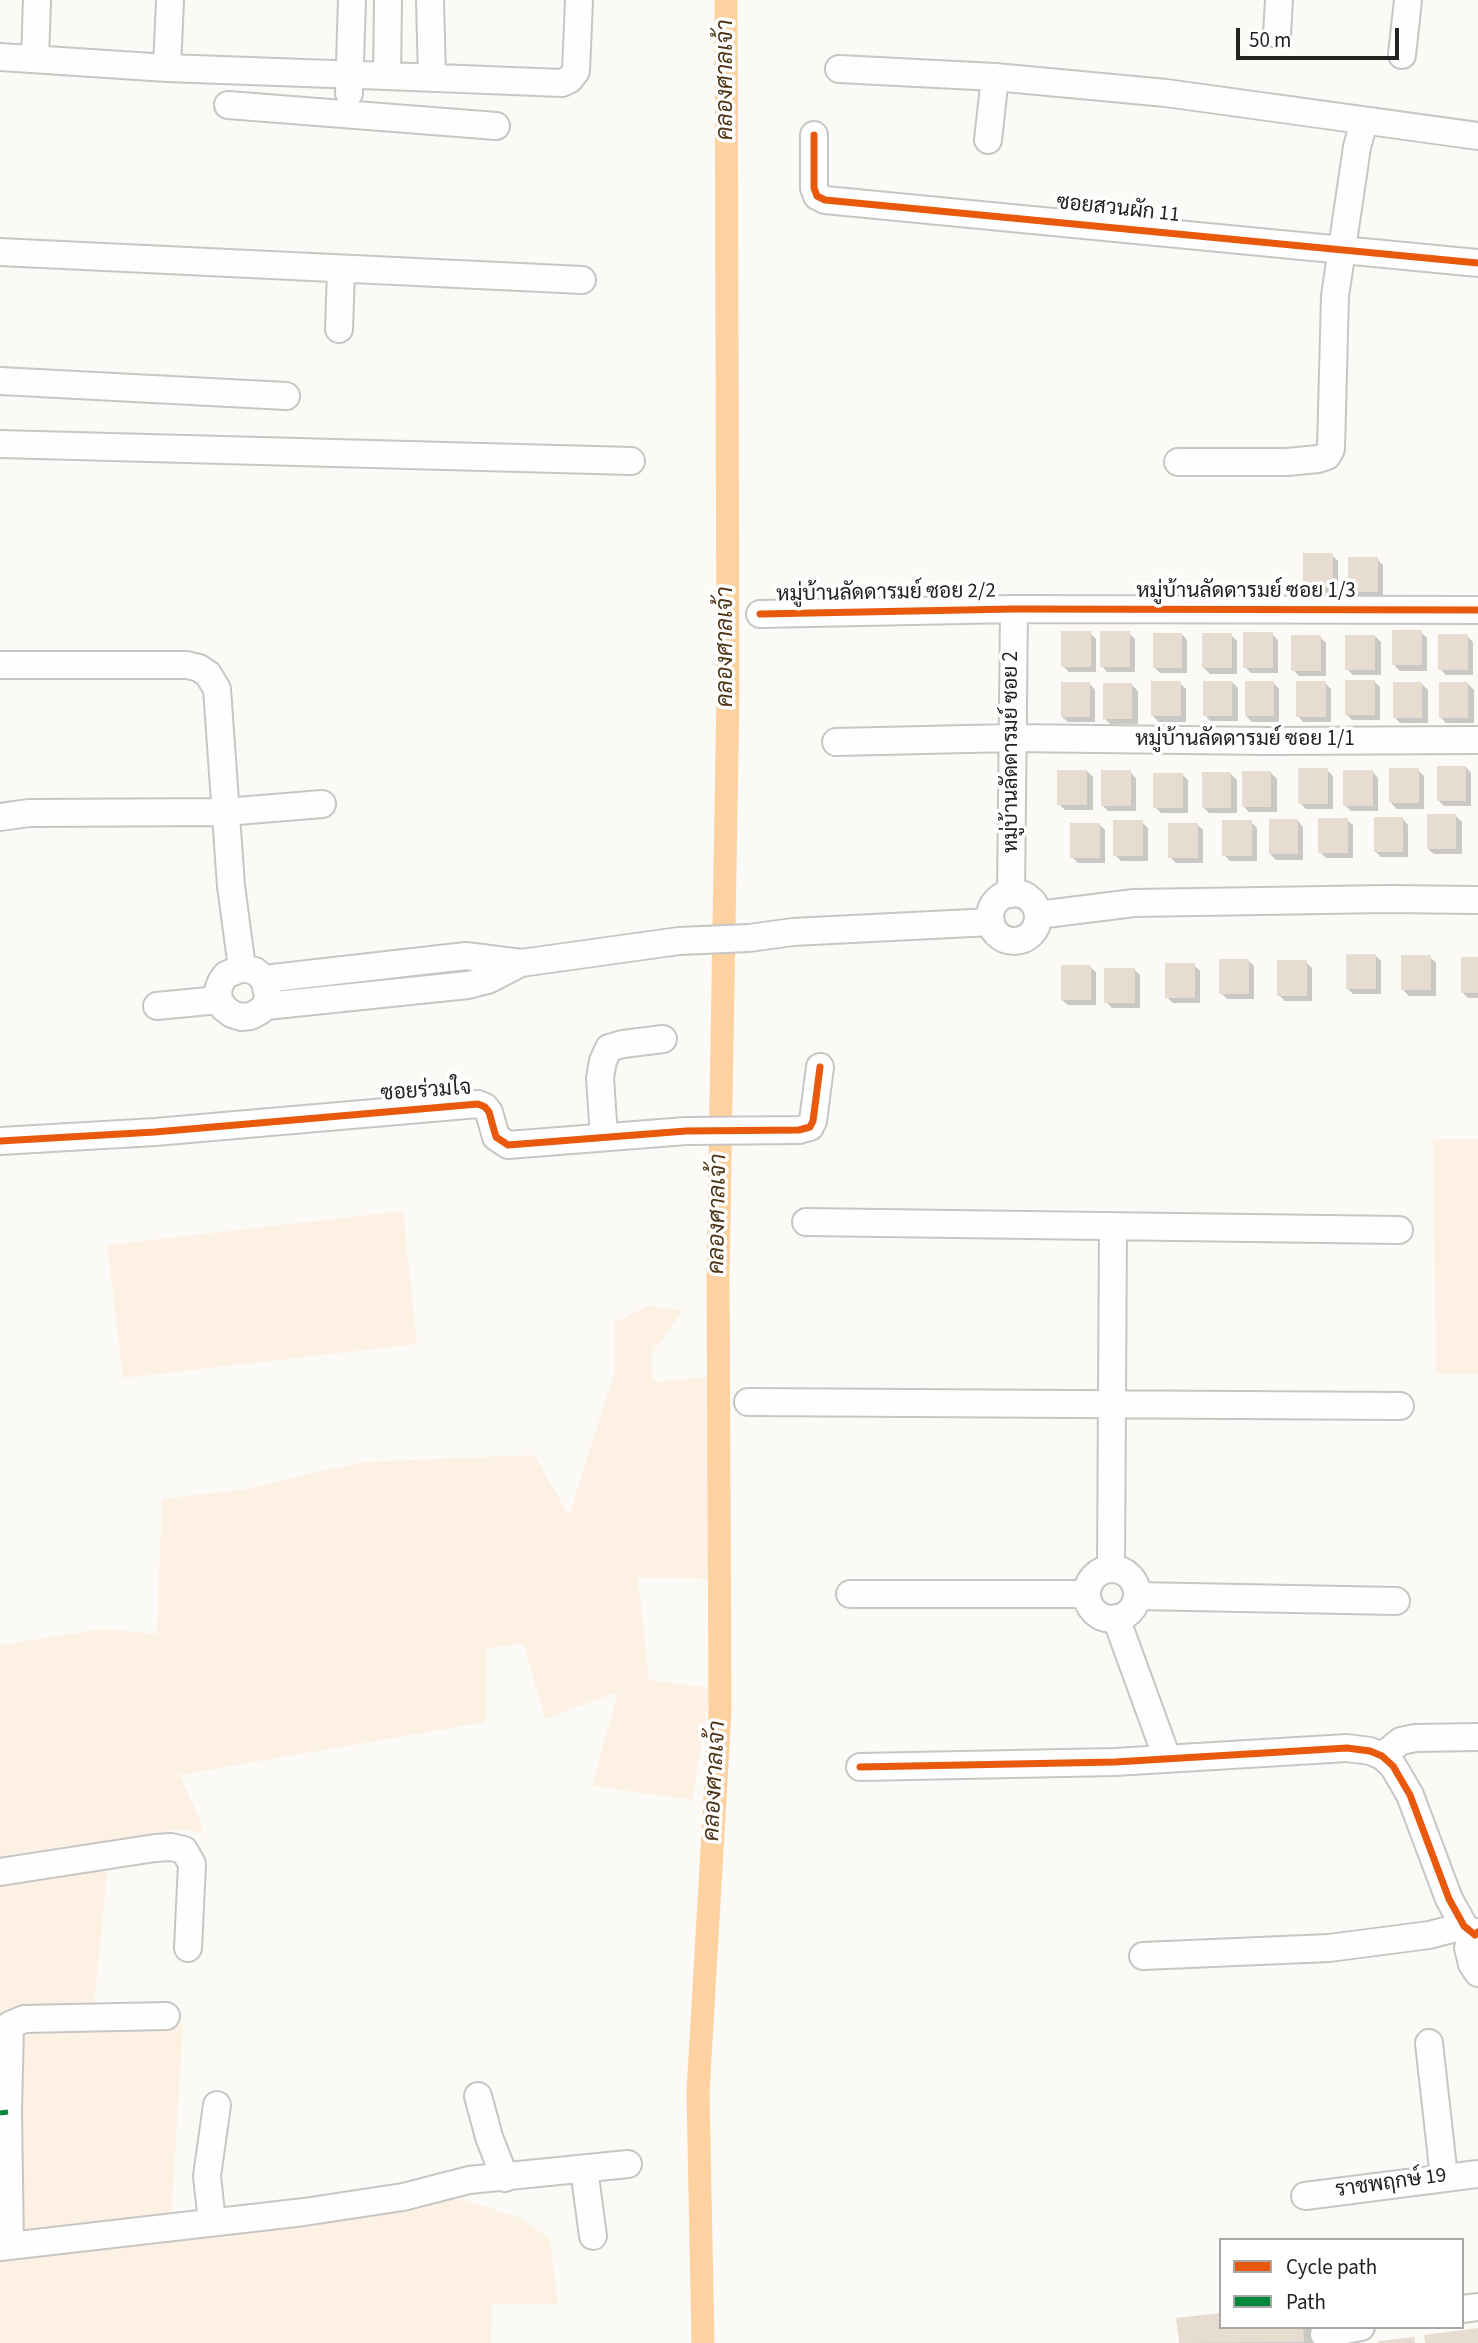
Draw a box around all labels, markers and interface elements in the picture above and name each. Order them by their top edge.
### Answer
scale bar [1240,14,1403,58]
water label: คลองศาลเจ้า [713,20,741,140]
text: 50 m [1249,25,1291,55]
street label: ซอยสวนผัก 11 [1055,191,1181,229]
street label: หมู่บ้านลัดดารมย์ ซอย 2/2 [776,579,996,609]
street label: หมู่บ้านลัดดารมย์ ซอย 1/3 [1136,579,1356,605]
water label: คลองศาลเจ้า [713,587,741,707]
street label: หมู่บ้านลัดดารมย์ ซอย 2 [999,651,1025,853]
street label: หมู่บ้านลัดดารมย์ ซอย 1/1 [1135,727,1355,753]
street label: ซอยร่วมใจ [380,1076,472,1108]
water label: คลองศาลเจ้า [704,1153,734,1275]
water label: คลองศาลเจ้า [699,1720,733,1842]
street label: ราชพฤกษ์ 19 [1334,2164,1448,2204]
legend [1219,2238,1464,2329]
text: Cycle path [1286,2252,1377,2282]
text: Path [1286,2287,1326,2317]

